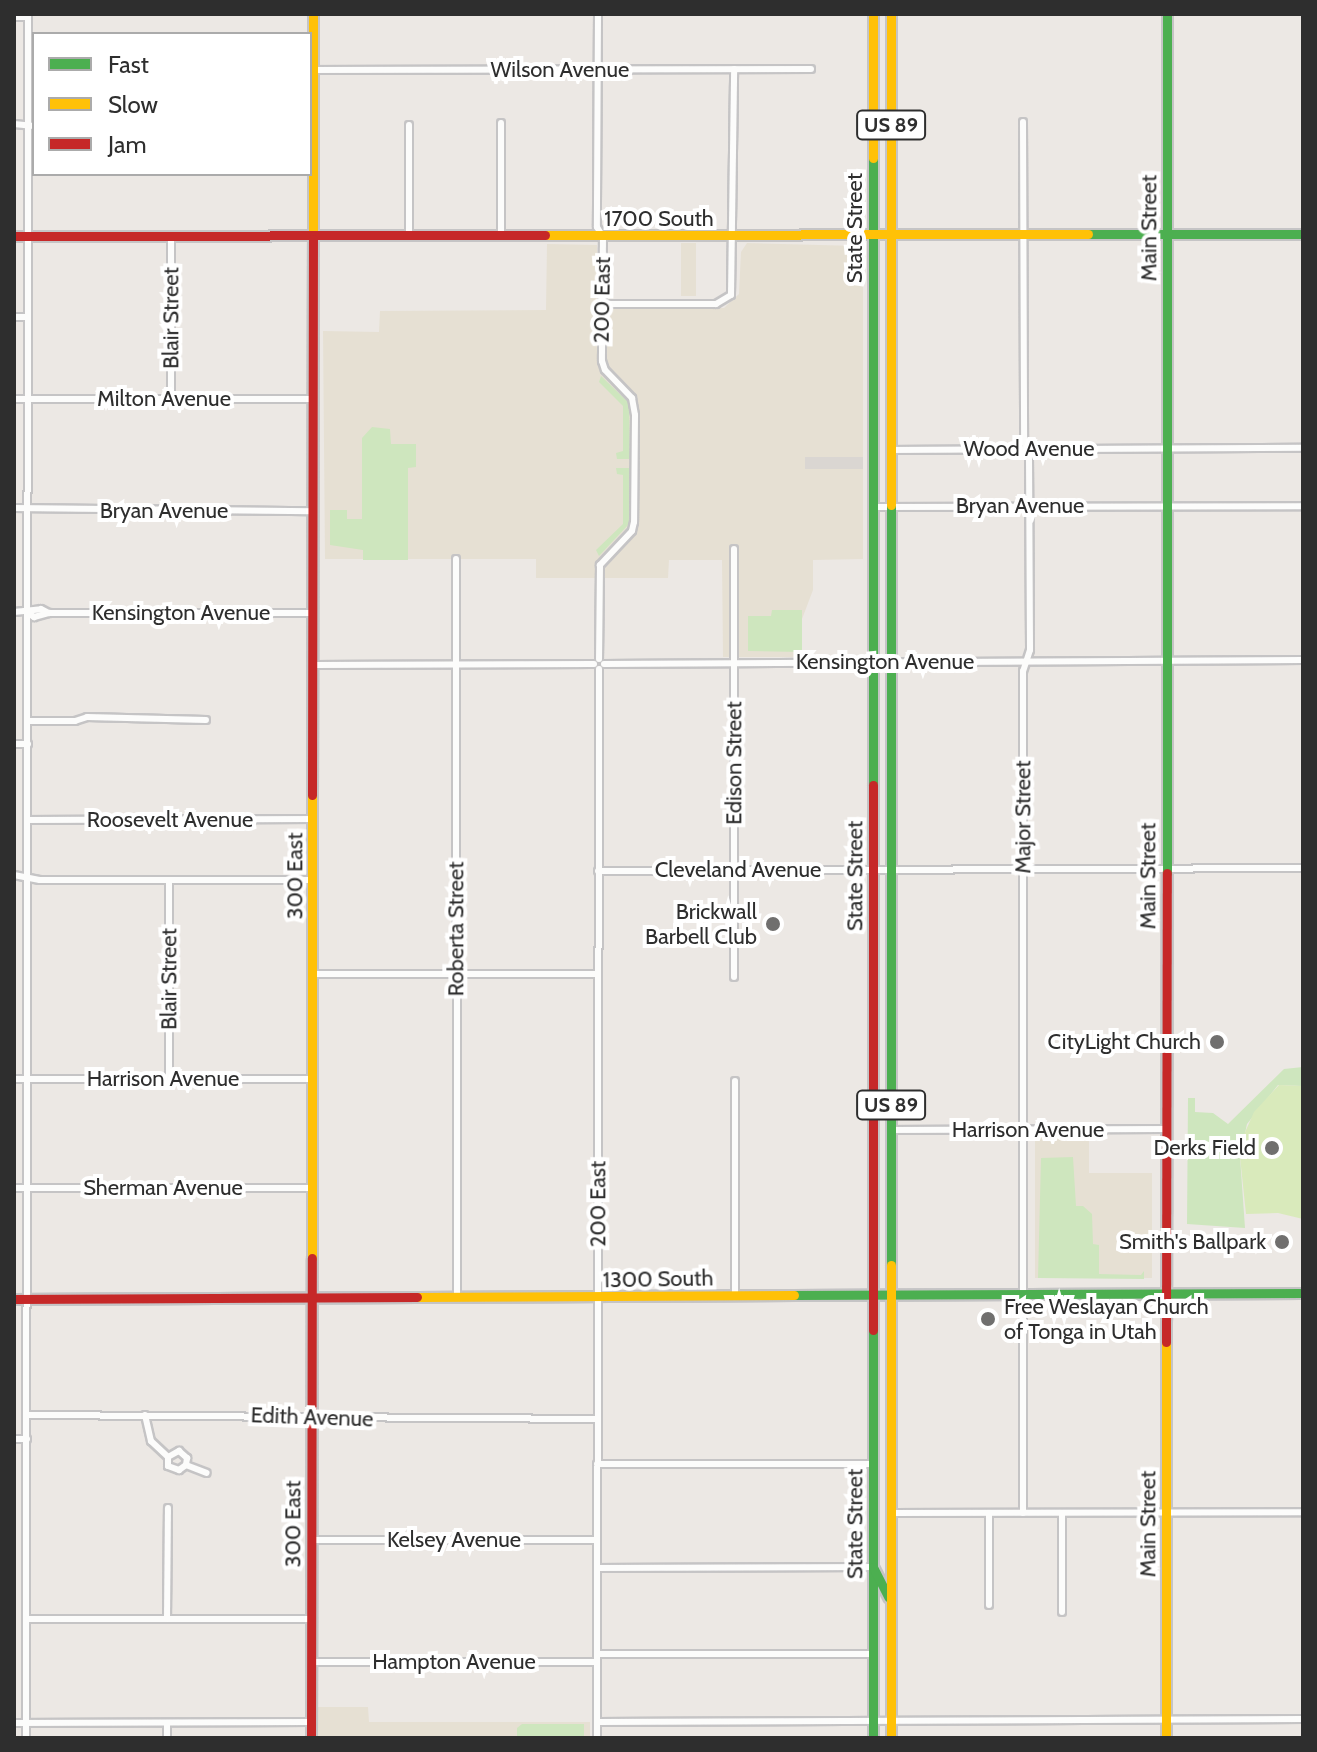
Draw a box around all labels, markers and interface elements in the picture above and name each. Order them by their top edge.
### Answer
legend [32,32,312,176]
text: Fast [108,50,149,79]
street label: Wilson Avenue [491,57,629,83]
text: Slow [108,90,158,119]
road number: US 89 [855,109,927,141]
text: Jam [108,130,146,159]
street label: State Street [842,173,868,283]
street label: Main Street [1136,175,1162,281]
street label: 1700 South [604,206,714,232]
street label: 200 East [588,257,616,343]
street label: Blair Street [158,267,184,369]
street label: Milton Avenue [97,386,231,412]
street label: Wood Avenue [963,436,1095,462]
street label: Bryan Avenue [956,493,1084,519]
street label: Bryan Avenue [100,498,228,524]
street label: Kensington Avenue [92,600,270,626]
street label: Kensington Avenue [796,649,974,675]
street label: Edison Street [721,701,747,825]
street label: Major Street [1010,760,1036,874]
street label: Roosevelt Avenue [87,807,253,833]
street label: State Street [842,821,868,931]
street label: Main Street [1135,823,1161,929]
street label: 300 East [282,833,308,919]
street label: Cleveland Avenue [655,857,821,883]
street label: Roberta Street [443,862,469,996]
place label: Brickwall Barbell Club [645,898,757,950]
marker: Brickwall Barbell Club [764,915,782,933]
street label: Blair Street [156,928,182,1030]
place label: CityLight Church [1048,1029,1201,1055]
marker: CityLight Church [1208,1033,1226,1051]
street label: Harrison Avenue [87,1066,239,1092]
road number: US 89 [855,1089,927,1121]
street label: Harrison Avenue [952,1117,1104,1143]
place label: Derks Field [1153,1135,1256,1161]
marker: Derks Field [1263,1139,1281,1157]
street label: 200 East [585,1161,611,1247]
street label: Sherman Avenue [83,1175,243,1201]
place label: Smith's Ballpark [1119,1229,1266,1255]
marker: Smith's Ballpark [1273,1233,1291,1251]
street label: 1300 South [603,1265,713,1293]
place label: Free Weslayan Church of Tonga in Utah [1004,1293,1209,1344]
marker: Free Weslayan Church of Tonga in Utah [979,1310,997,1328]
street label: Edith Avenue [250,1402,374,1432]
street label: State Street [842,1469,868,1579]
street label: Main Street [1135,1471,1161,1577]
street label: 300 East [280,1481,306,1567]
street label: Kelsey Avenue [387,1527,521,1553]
street label: Hampton Avenue [372,1649,536,1675]

